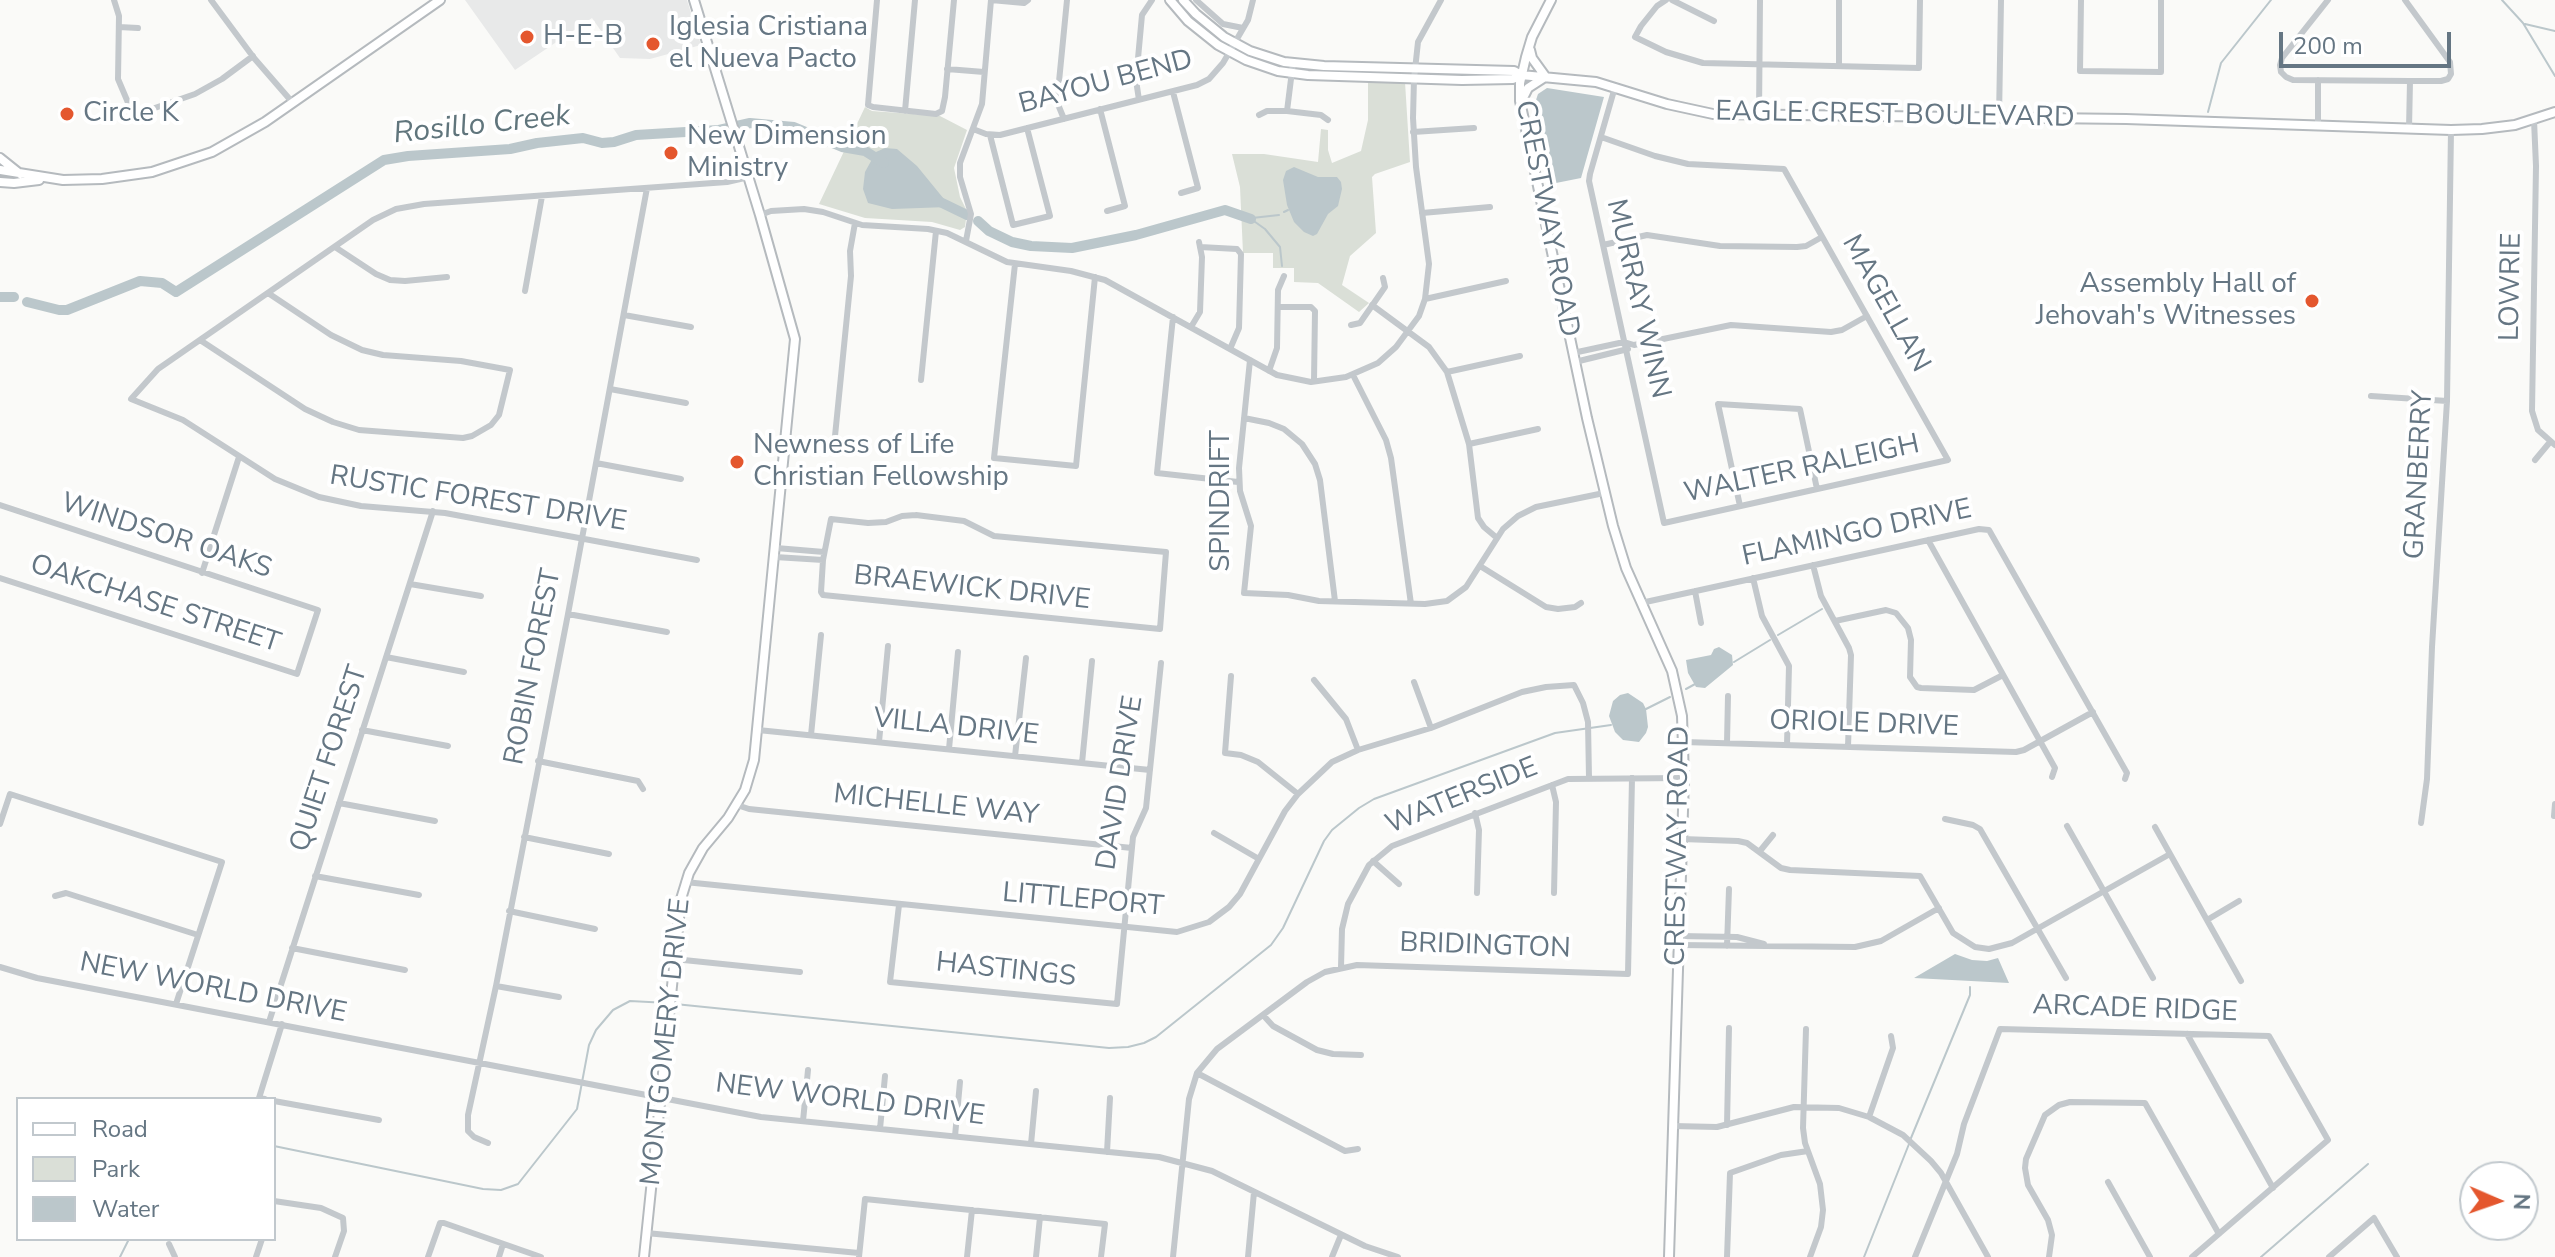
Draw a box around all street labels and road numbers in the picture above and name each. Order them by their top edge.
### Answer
street label: BAYOU BEND [1015,44,1197,122]
street label: EAGLE CREST BOULEVARD [1715,96,2075,136]
street label: CRESTWAY ROAD [1507,98,1585,340]
street label: MURRAY WINN [1598,196,1676,402]
street label: MAGELLAN [1834,230,1936,378]
street label: LOWRIE [2494,233,2530,341]
street label: GRANBERRY [2399,390,2441,560]
street label: WALTER RALEIGH [1681,429,1923,511]
street label: SPINDRIFT [1205,430,1239,572]
street label: RUSTIC FOREST DRIVE [327,460,629,540]
street label: WINDSOR OAKS [56,487,276,587]
street label: FLAMINGO DRIVE [1739,493,1975,575]
street label: OAKCHASE STREET [26,549,284,661]
street label: BRAEWICK DRIVE [852,560,1092,618]
street label: ROBIN FOREST [499,566,569,768]
street label: QUIET FOREST [284,662,376,856]
street label: DAVID DRIVE [1091,693,1151,873]
street label: VILLA DRIVE [872,703,1040,753]
street label: ORIOLE DRIVE [1769,705,1959,745]
street label: CRESTWAY ROAD [1660,726,1698,966]
street label: WATERSIDE [1381,751,1543,843]
street label: MICHELLE WAY [832,779,1040,833]
street label: LITTLEPORT [1001,877,1165,925]
street label: MONTGOMERY DRIVE [635,897,699,1187]
street label: BRIDINGTON [1399,927,1571,967]
street label: NEW WORLD DRIVE [77,947,349,1031]
street label: HASTINGS [934,947,1078,995]
street label: ARCADE RIDGE [2032,990,2238,1030]
street label: NEW WORLD DRIVE [714,1068,986,1134]

